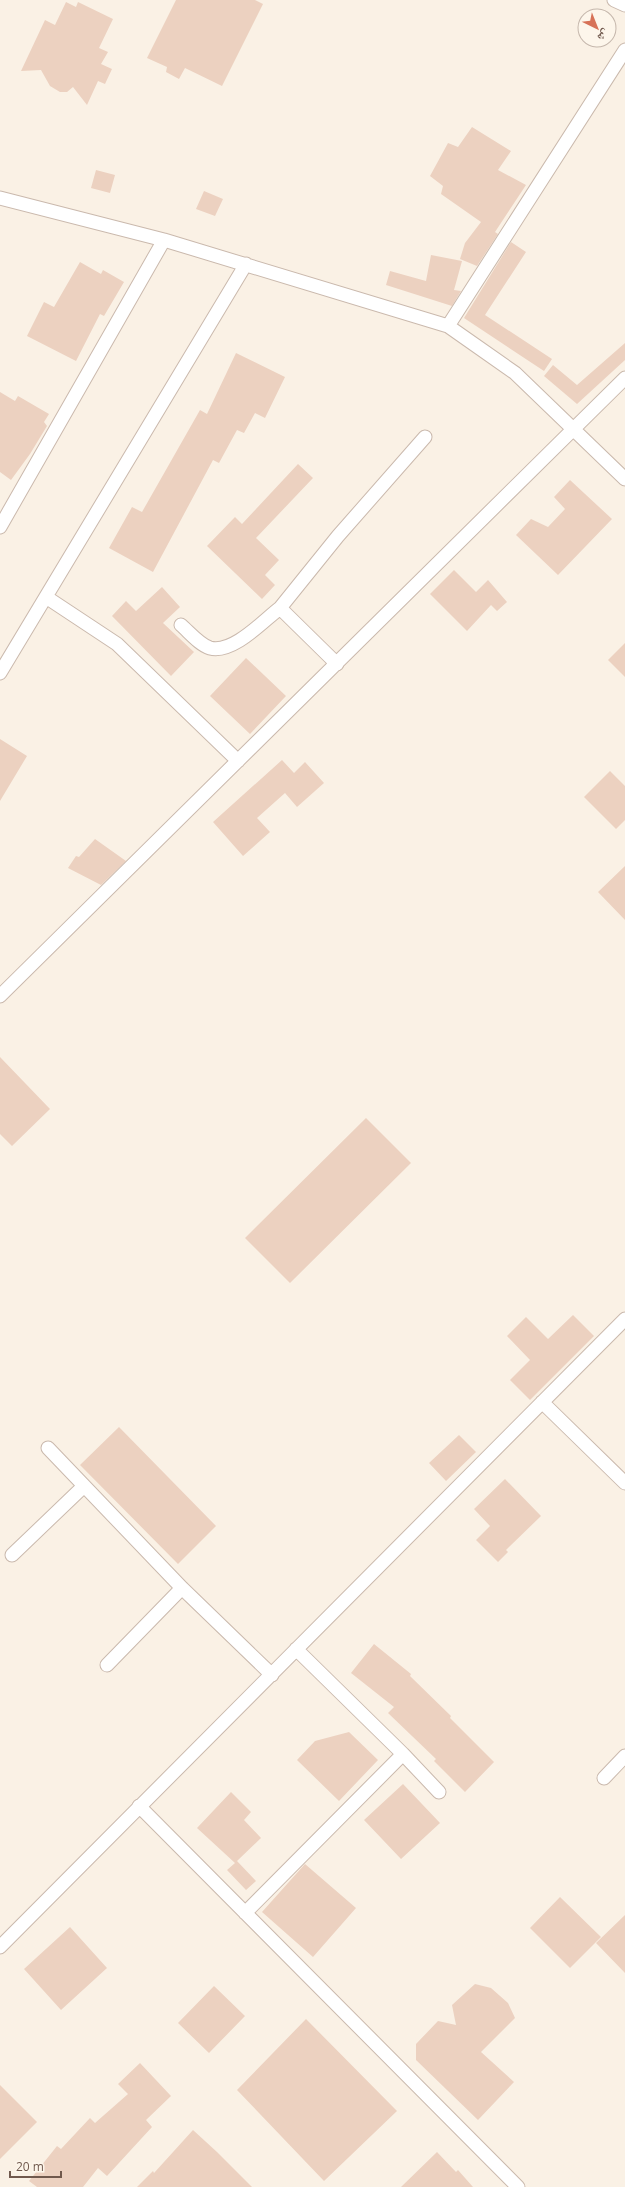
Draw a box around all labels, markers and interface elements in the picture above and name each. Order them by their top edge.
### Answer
north arrow [577,8,617,48]
text: ش [594,25,614,45]
scale bar [10,2153,61,2179]
text: 20 m [16,2158,44,2175]

